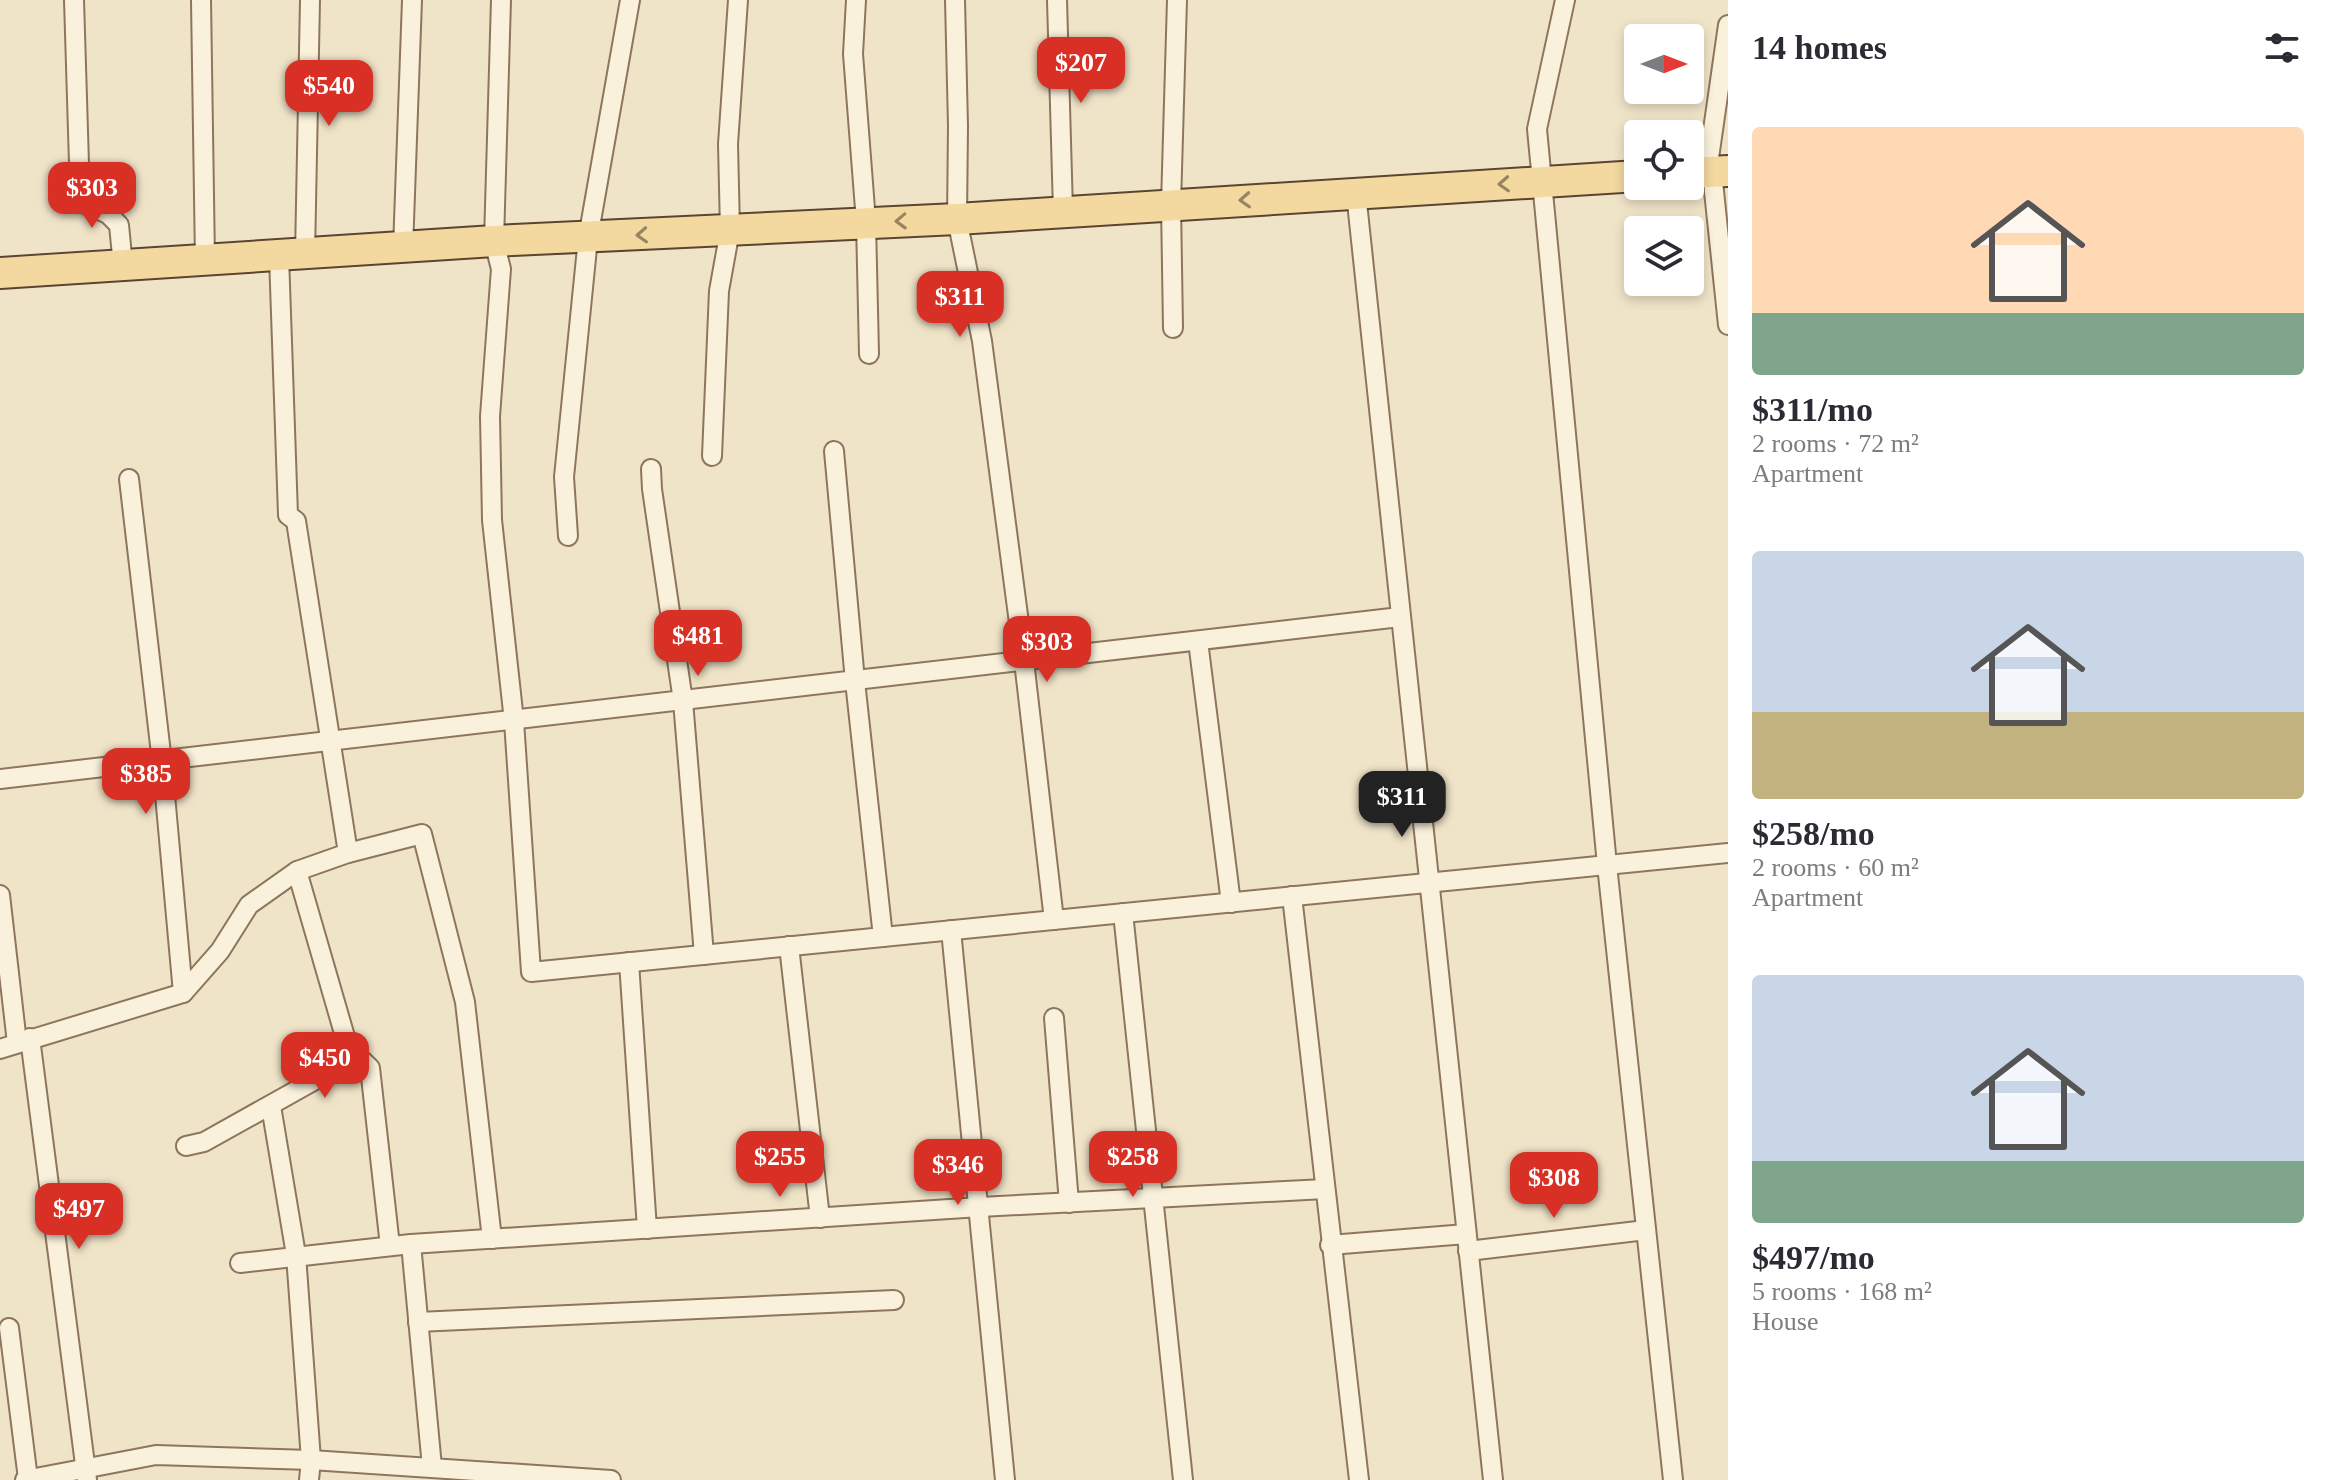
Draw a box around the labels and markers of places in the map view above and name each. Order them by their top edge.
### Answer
pin: $207 [1034,37,1128,105]
pin: $540 [282,60,376,128]
pin: $303 [45,162,139,230]
pin: $311 [913,271,1007,339]
pin: $481 [651,610,745,678]
pin: $303 [1000,616,1094,684]
pin: $385 [99,748,193,816]
pin: $311 [1355,771,1449,839]
pin: $450 [278,1032,372,1100]
pin: $255 [733,1131,827,1199]
pin: $258 [1086,1131,1180,1199]
pin: $346 [911,1139,1005,1207]
pin: $308 [1507,1152,1601,1220]
pin: $497 [32,1183,126,1251]

